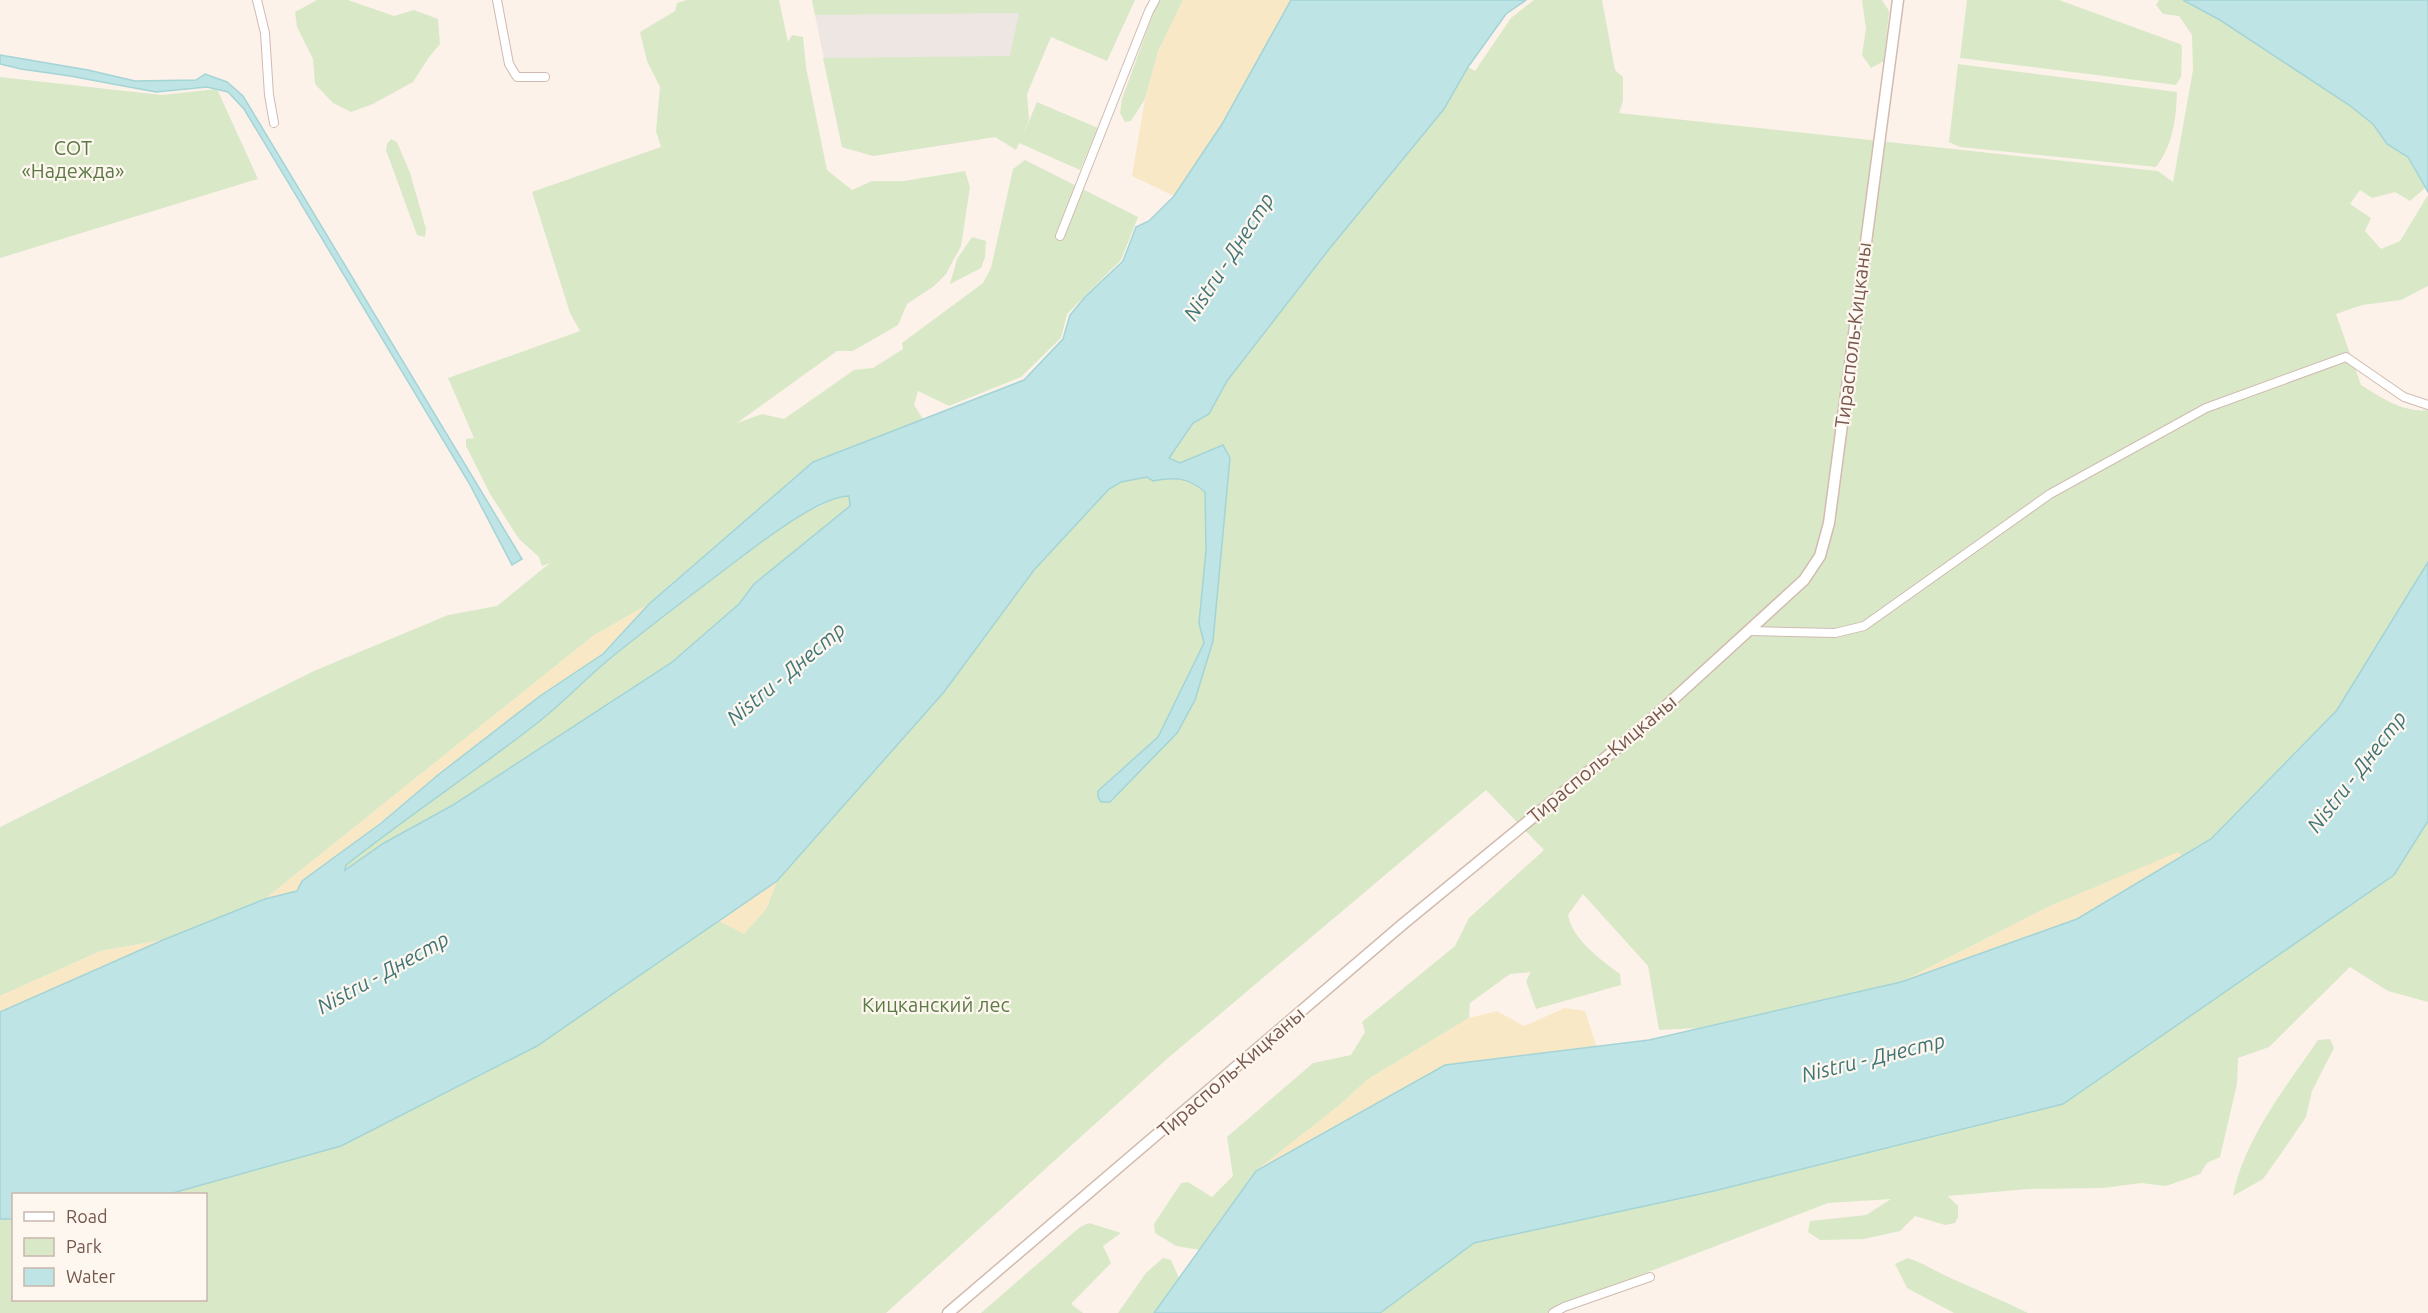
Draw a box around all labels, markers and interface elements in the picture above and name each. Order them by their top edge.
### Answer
park label: СОТ «Надежда» [21,136,125,182]
water label: Nistru - Днестр [1178,188,1278,325]
street label: Тирасполь-Кицканы [1830,241,1875,429]
water label: Nistru - Днестр [721,617,849,730]
street label: Тирасполь-Кицканы [1523,690,1681,828]
water label: Nistru - Днестр [2302,706,2411,837]
water label: Nistru - Днестр [312,926,453,1018]
park label: Кицканский лес [862,993,1010,1016]
street label: Тирасполь-Кицканы [1153,1002,1309,1142]
water label: Nistru - Днестр [1799,1028,1947,1086]
legend [12,1193,207,1301]
text: Road [66,1206,108,1226]
text: Park [66,1236,102,1256]
text: Water [66,1266,116,1286]

